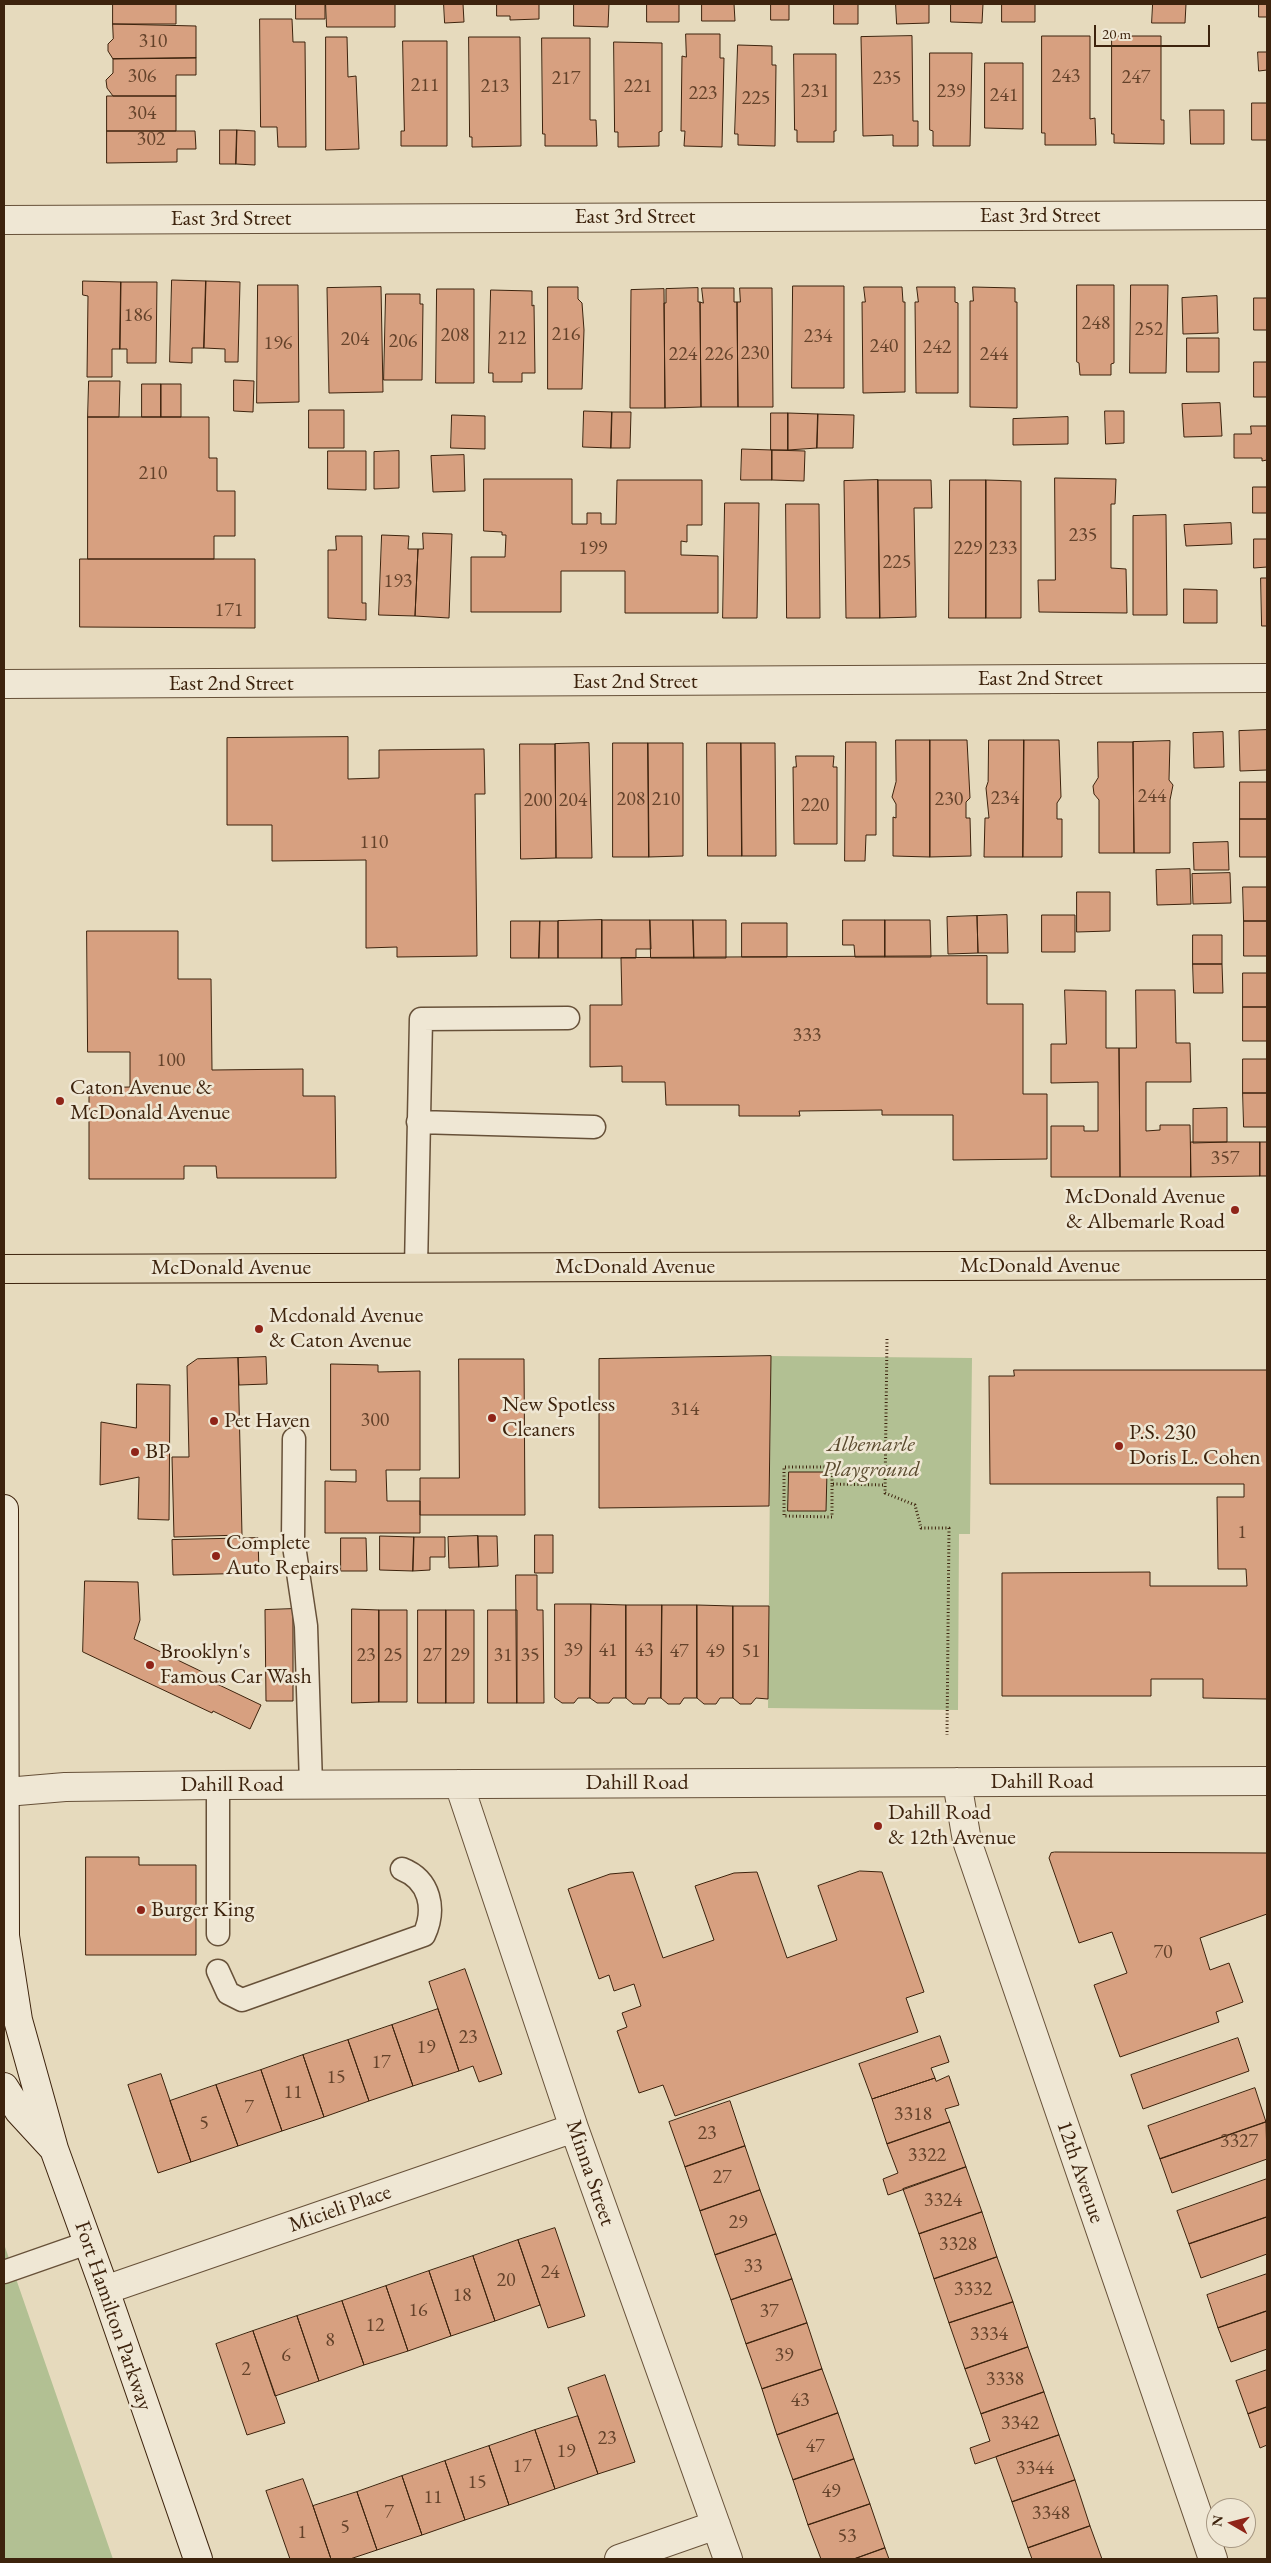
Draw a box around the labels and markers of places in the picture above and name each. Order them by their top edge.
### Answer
place label: Caton Avenue & McDonald Avenue [70,1075,230,1126]
marker: Caton Avenue & McDonald Avenue [54,1095,66,1107]
place label: McDonald Avenue & Albemarle Road [1065,1184,1225,1236]
marker: McDonald Avenue & Albemarle Road [1229,1204,1241,1216]
place label: Mcdonald Avenue & Caton Avenue [269,1303,423,1354]
marker: Mcdonald Avenue & Caton Avenue [253,1323,265,1335]
place label: New Spotless Cleaners [502,1392,615,1444]
place label: Pet Haven [224,1408,310,1434]
marker: New Spotless Cleaners [486,1412,498,1424]
marker: Pet Haven [208,1415,220,1427]
place label: P.S. 230 Doris L. Cohen [1129,1420,1261,1472]
place label: BP [145,1439,170,1465]
marker: P.S. 230 Doris L. Cohen [1113,1440,1125,1452]
marker: BP [129,1446,141,1458]
place label: Complete Auto Repairs [226,1530,339,1582]
marker: Complete Auto Repairs [210,1550,222,1562]
place label: Brooklyn's Famous Car Wash [160,1639,312,1690]
marker: Brooklyn's Famous Car Wash [144,1659,156,1671]
place label: Dahill Road & 12th Avenue [888,1800,1016,1852]
marker: Dahill Road & 12th Avenue [872,1820,884,1832]
place label: Burger King [151,1897,254,1923]
marker: Burger King [135,1904,147,1916]

